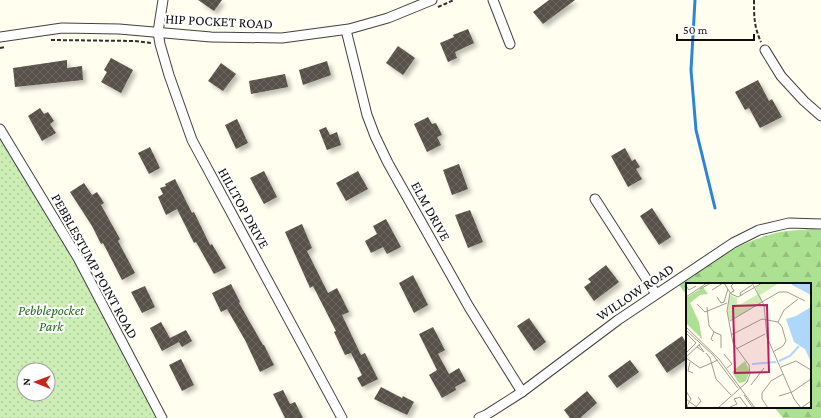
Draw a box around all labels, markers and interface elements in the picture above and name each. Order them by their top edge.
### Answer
street label: HIP POCKET ROAD [165,10,273,32]
scale bar [677,16,754,42]
text: 50 m [683,23,708,37]
street label: HILLTOP DRIVE [215,165,273,252]
street label: ELM DRIVE [408,178,454,244]
street label: PEBBLESTUMP POINT ROAD [48,191,142,341]
street label: WILLOW ROAD [593,260,677,324]
inset map [686,283,811,408]
park label: Pebblepocket Park [18,302,85,334]
north arrow [16,362,56,402]
text: N [20,377,32,386]

